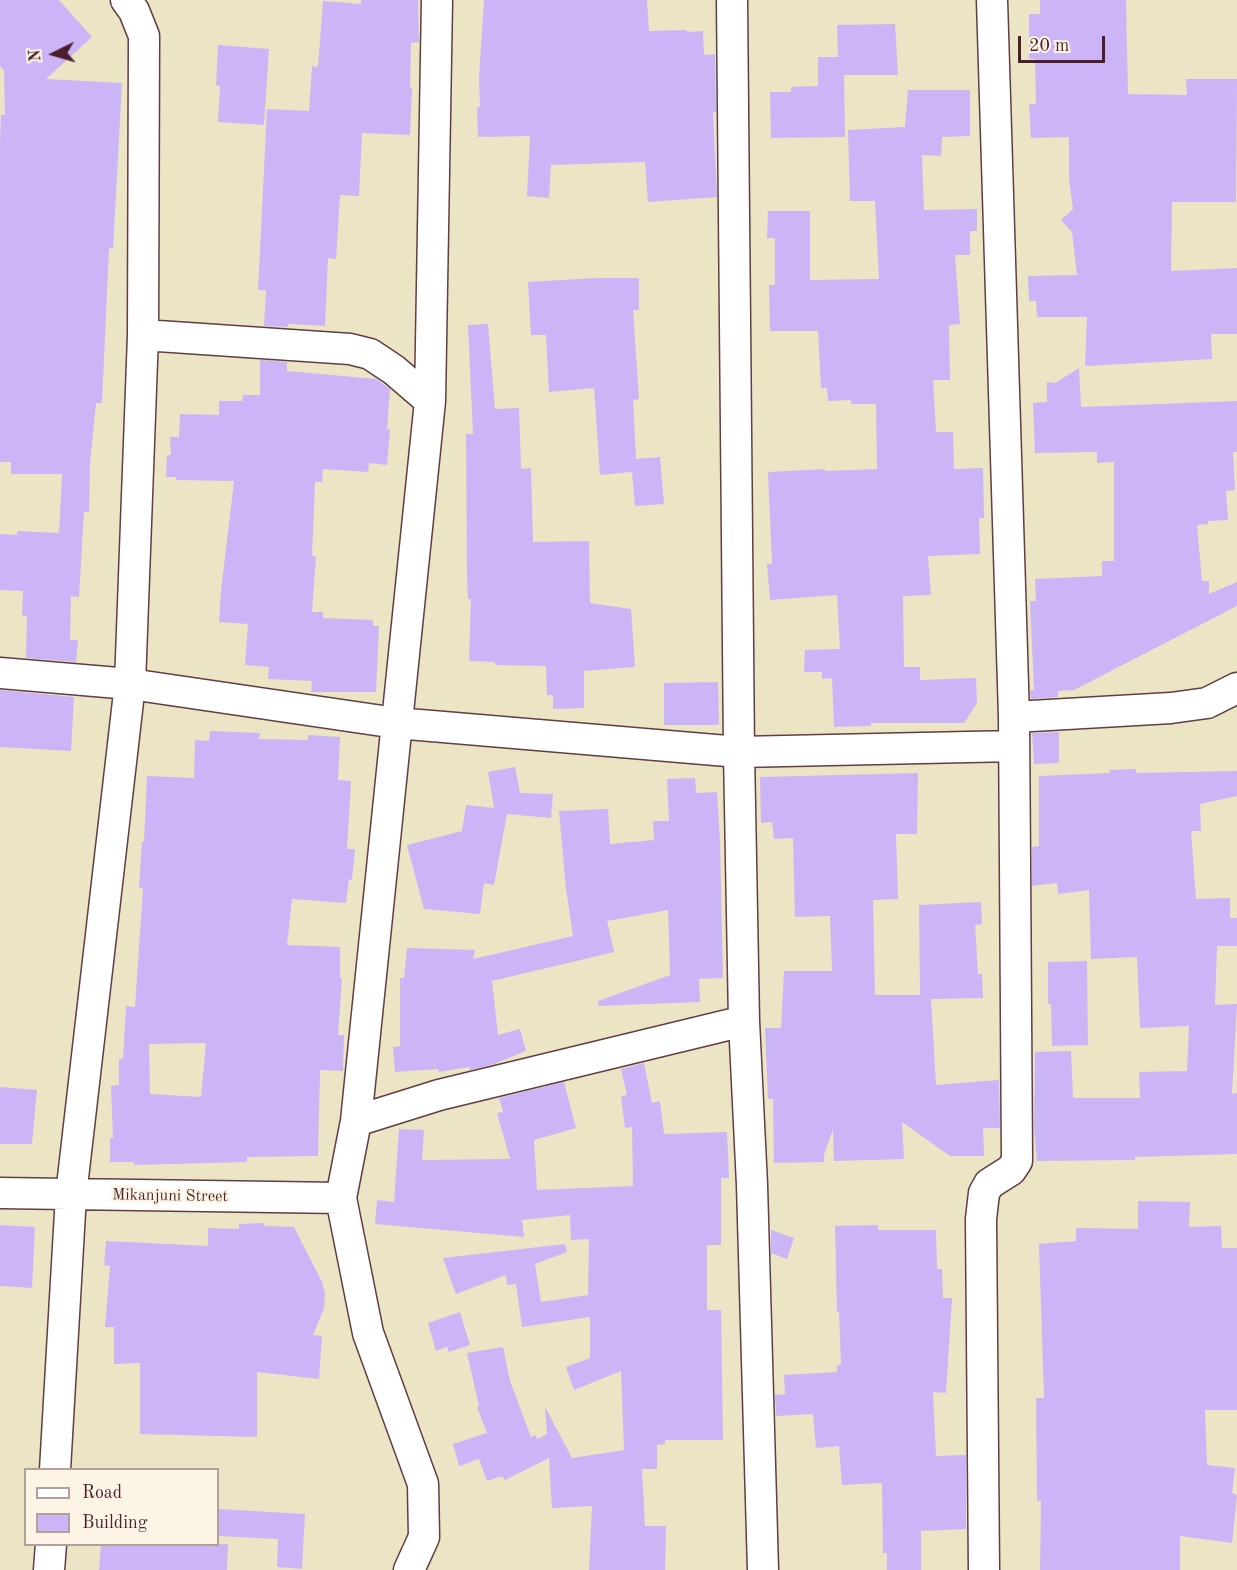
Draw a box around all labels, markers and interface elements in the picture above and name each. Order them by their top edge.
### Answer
north arrow [24,24,84,84]
scale bar [1021,24,1108,62]
text: 20 m [1029,37,1069,55]
text: N [28,49,45,62]
street label: Mikanjuni Street [112,1185,228,1207]
legend [24,1468,219,1546]
text: Road [82,1484,122,1502]
text: Building [82,1514,147,1532]

